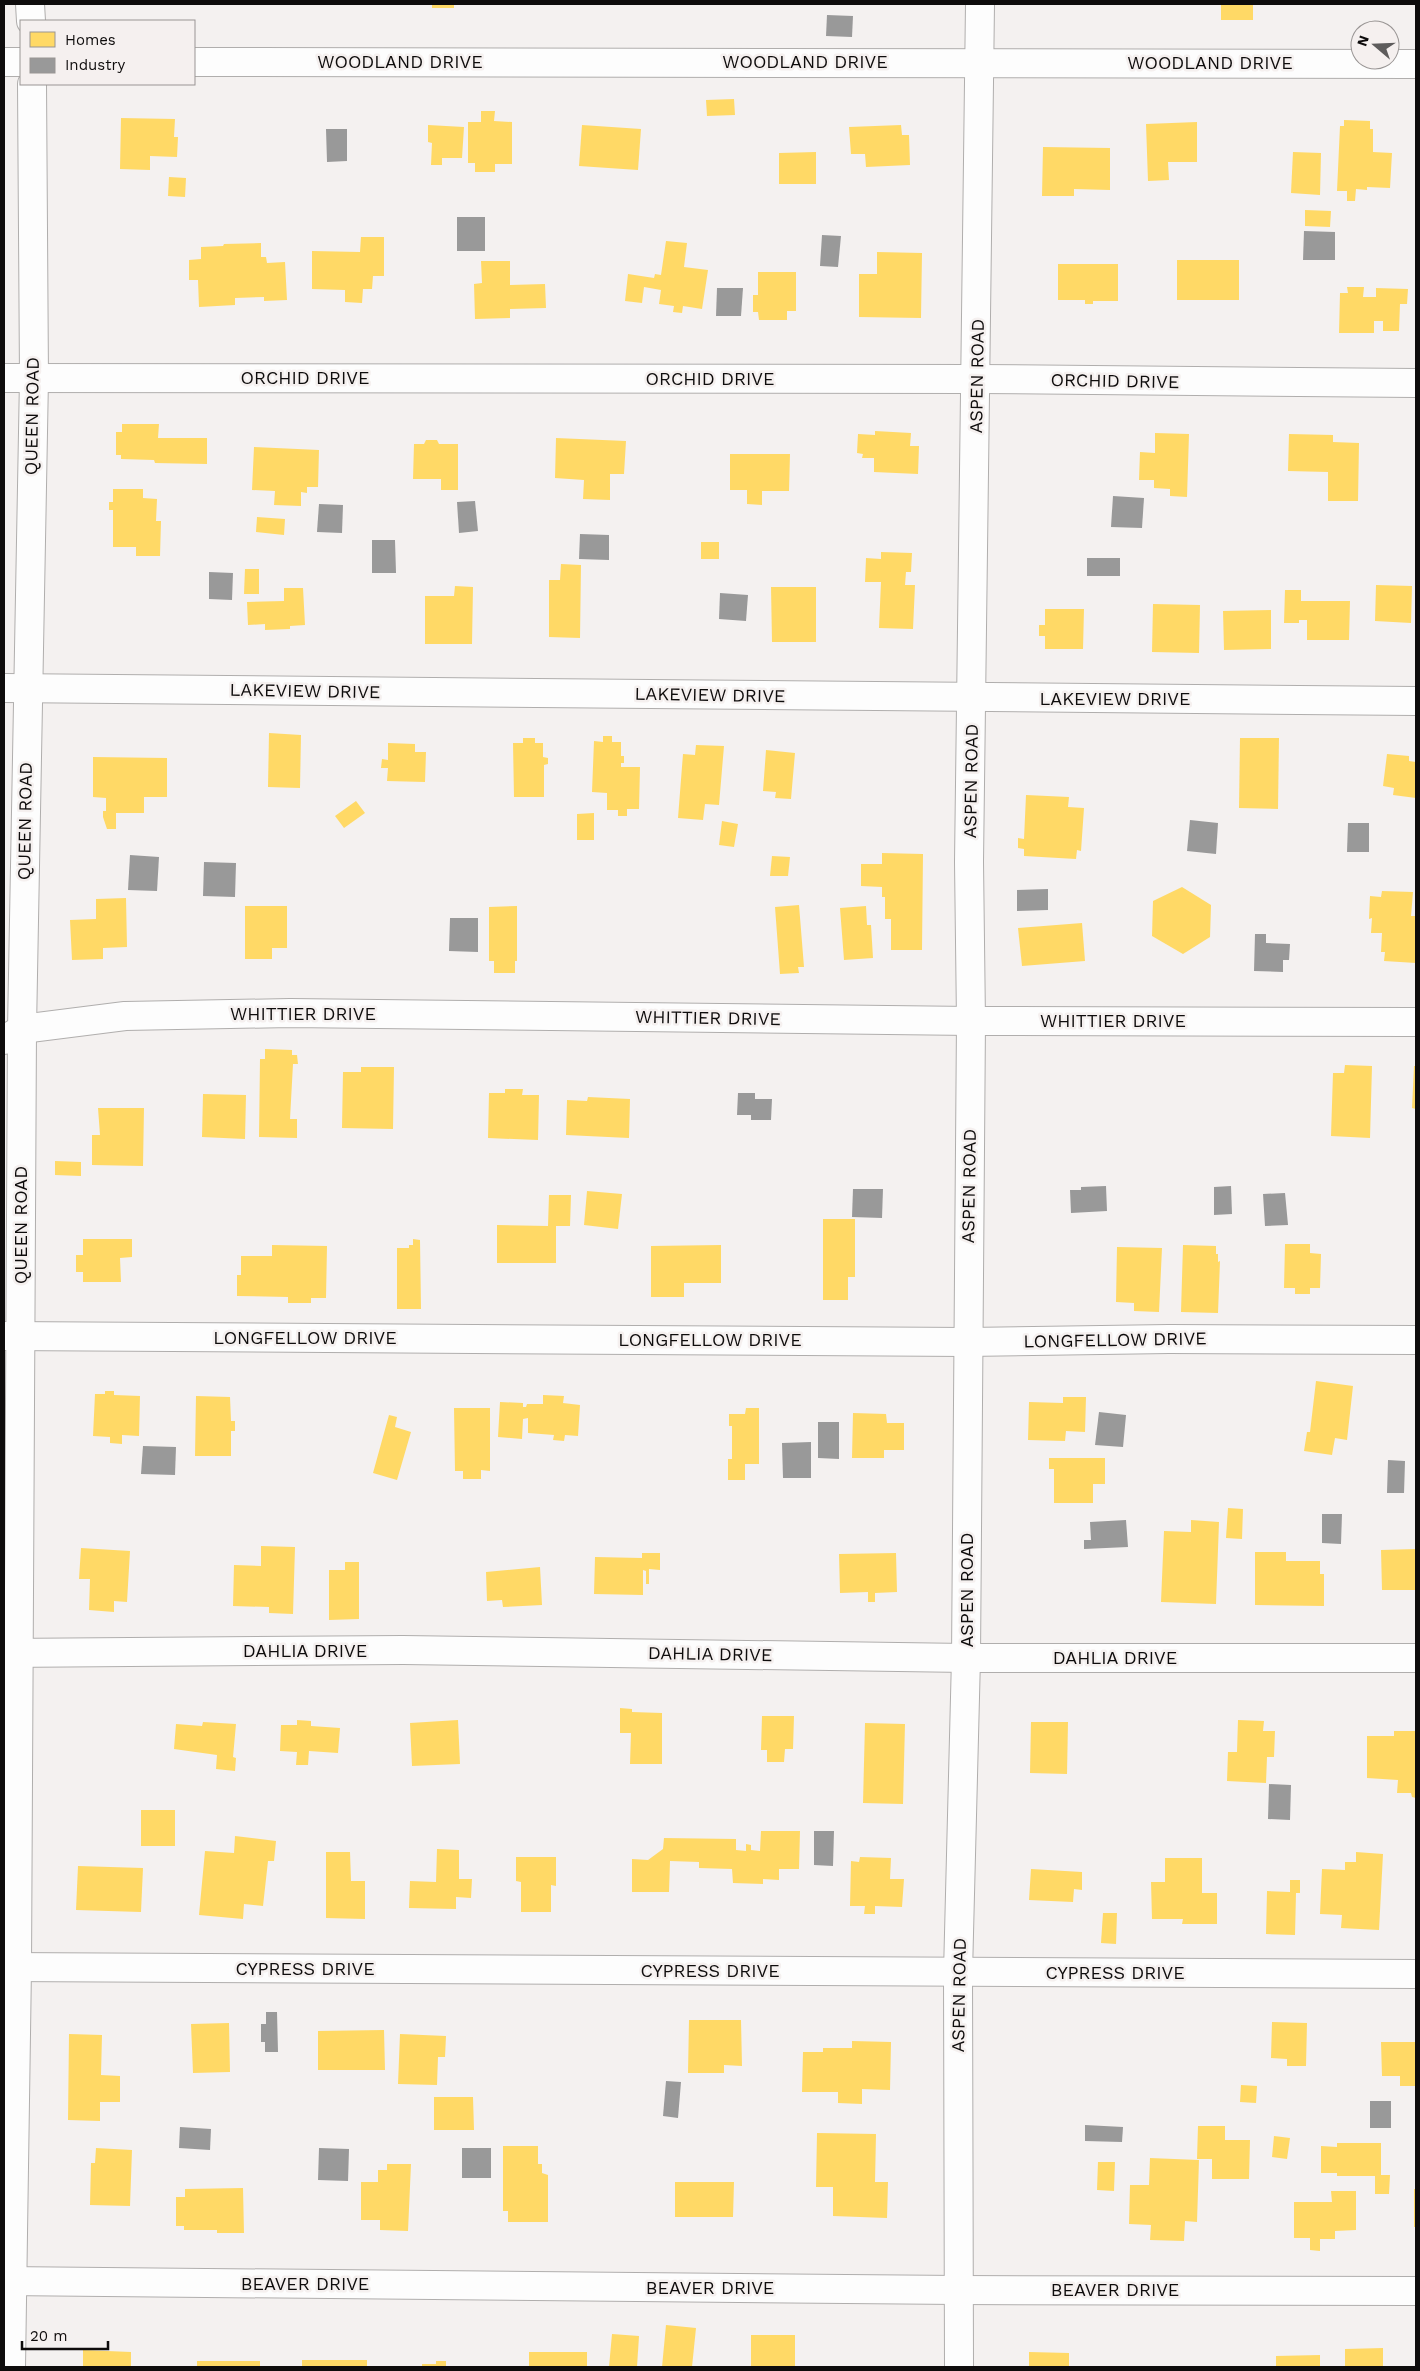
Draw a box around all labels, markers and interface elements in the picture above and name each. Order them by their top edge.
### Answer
legend [20,20,195,85]
north arrow [1350,20,1400,70]
text: Homes [65,31,116,49]
text: N [1353,33,1372,48]
street label: WOODLAND DRIVE [317,51,483,72]
street label: WOODLAND DRIVE [722,51,888,72]
street label: WOODLAND DRIVE [1127,52,1293,73]
text: Industry [65,56,126,74]
street label: ASPEN ROAD [965,318,988,434]
street label: QUEEN ROAD [20,357,43,475]
street label: ORCHID DRIVE [241,367,369,388]
street label: ORCHID DRIVE [646,368,774,389]
street label: ORCHID DRIVE [1050,369,1180,392]
street label: LAKEVIEW DRIVE [229,679,381,702]
street label: LAKEVIEW DRIVE [634,683,786,706]
street label: LAKEVIEW DRIVE [1040,688,1190,709]
street label: ASPEN ROAD [959,723,982,839]
street label: QUEEN ROAD [13,762,36,880]
street label: WHITTIER DRIVE [230,1003,376,1024]
street label: WHITTIER DRIVE [635,1006,781,1029]
street label: WHITTIER DRIVE [1040,1010,1186,1031]
street label: ASPEN ROAD [957,1128,980,1244]
street label: QUEEN ROAD [10,1166,31,1284]
street label: LONGFELLOW DRIVE [213,1327,397,1348]
street label: LONGFELLOW DRIVE [1023,1327,1207,1352]
street label: LONGFELLOW DRIVE [618,1329,802,1350]
street label: ASPEN ROAD [956,1533,977,1647]
street label: DAHLIA DRIVE [243,1640,367,1661]
street label: DAHLIA DRIVE [648,1642,772,1665]
street label: DAHLIA DRIVE [1053,1647,1177,1668]
street label: ASPEN ROAD [947,1937,970,2053]
street label: CYPRESS DRIVE [235,1958,375,1979]
street label: CYPRESS DRIVE [640,1960,780,1981]
street label: CYPRESS DRIVE [1045,1962,1185,1983]
street label: BEAVER DRIVE [241,2273,369,2294]
street label: BEAVER DRIVE [646,2277,774,2298]
street label: BEAVER DRIVE [1051,2279,1179,2300]
scale bar [22,2318,109,2350]
text: 20 m [30,2327,68,2345]

